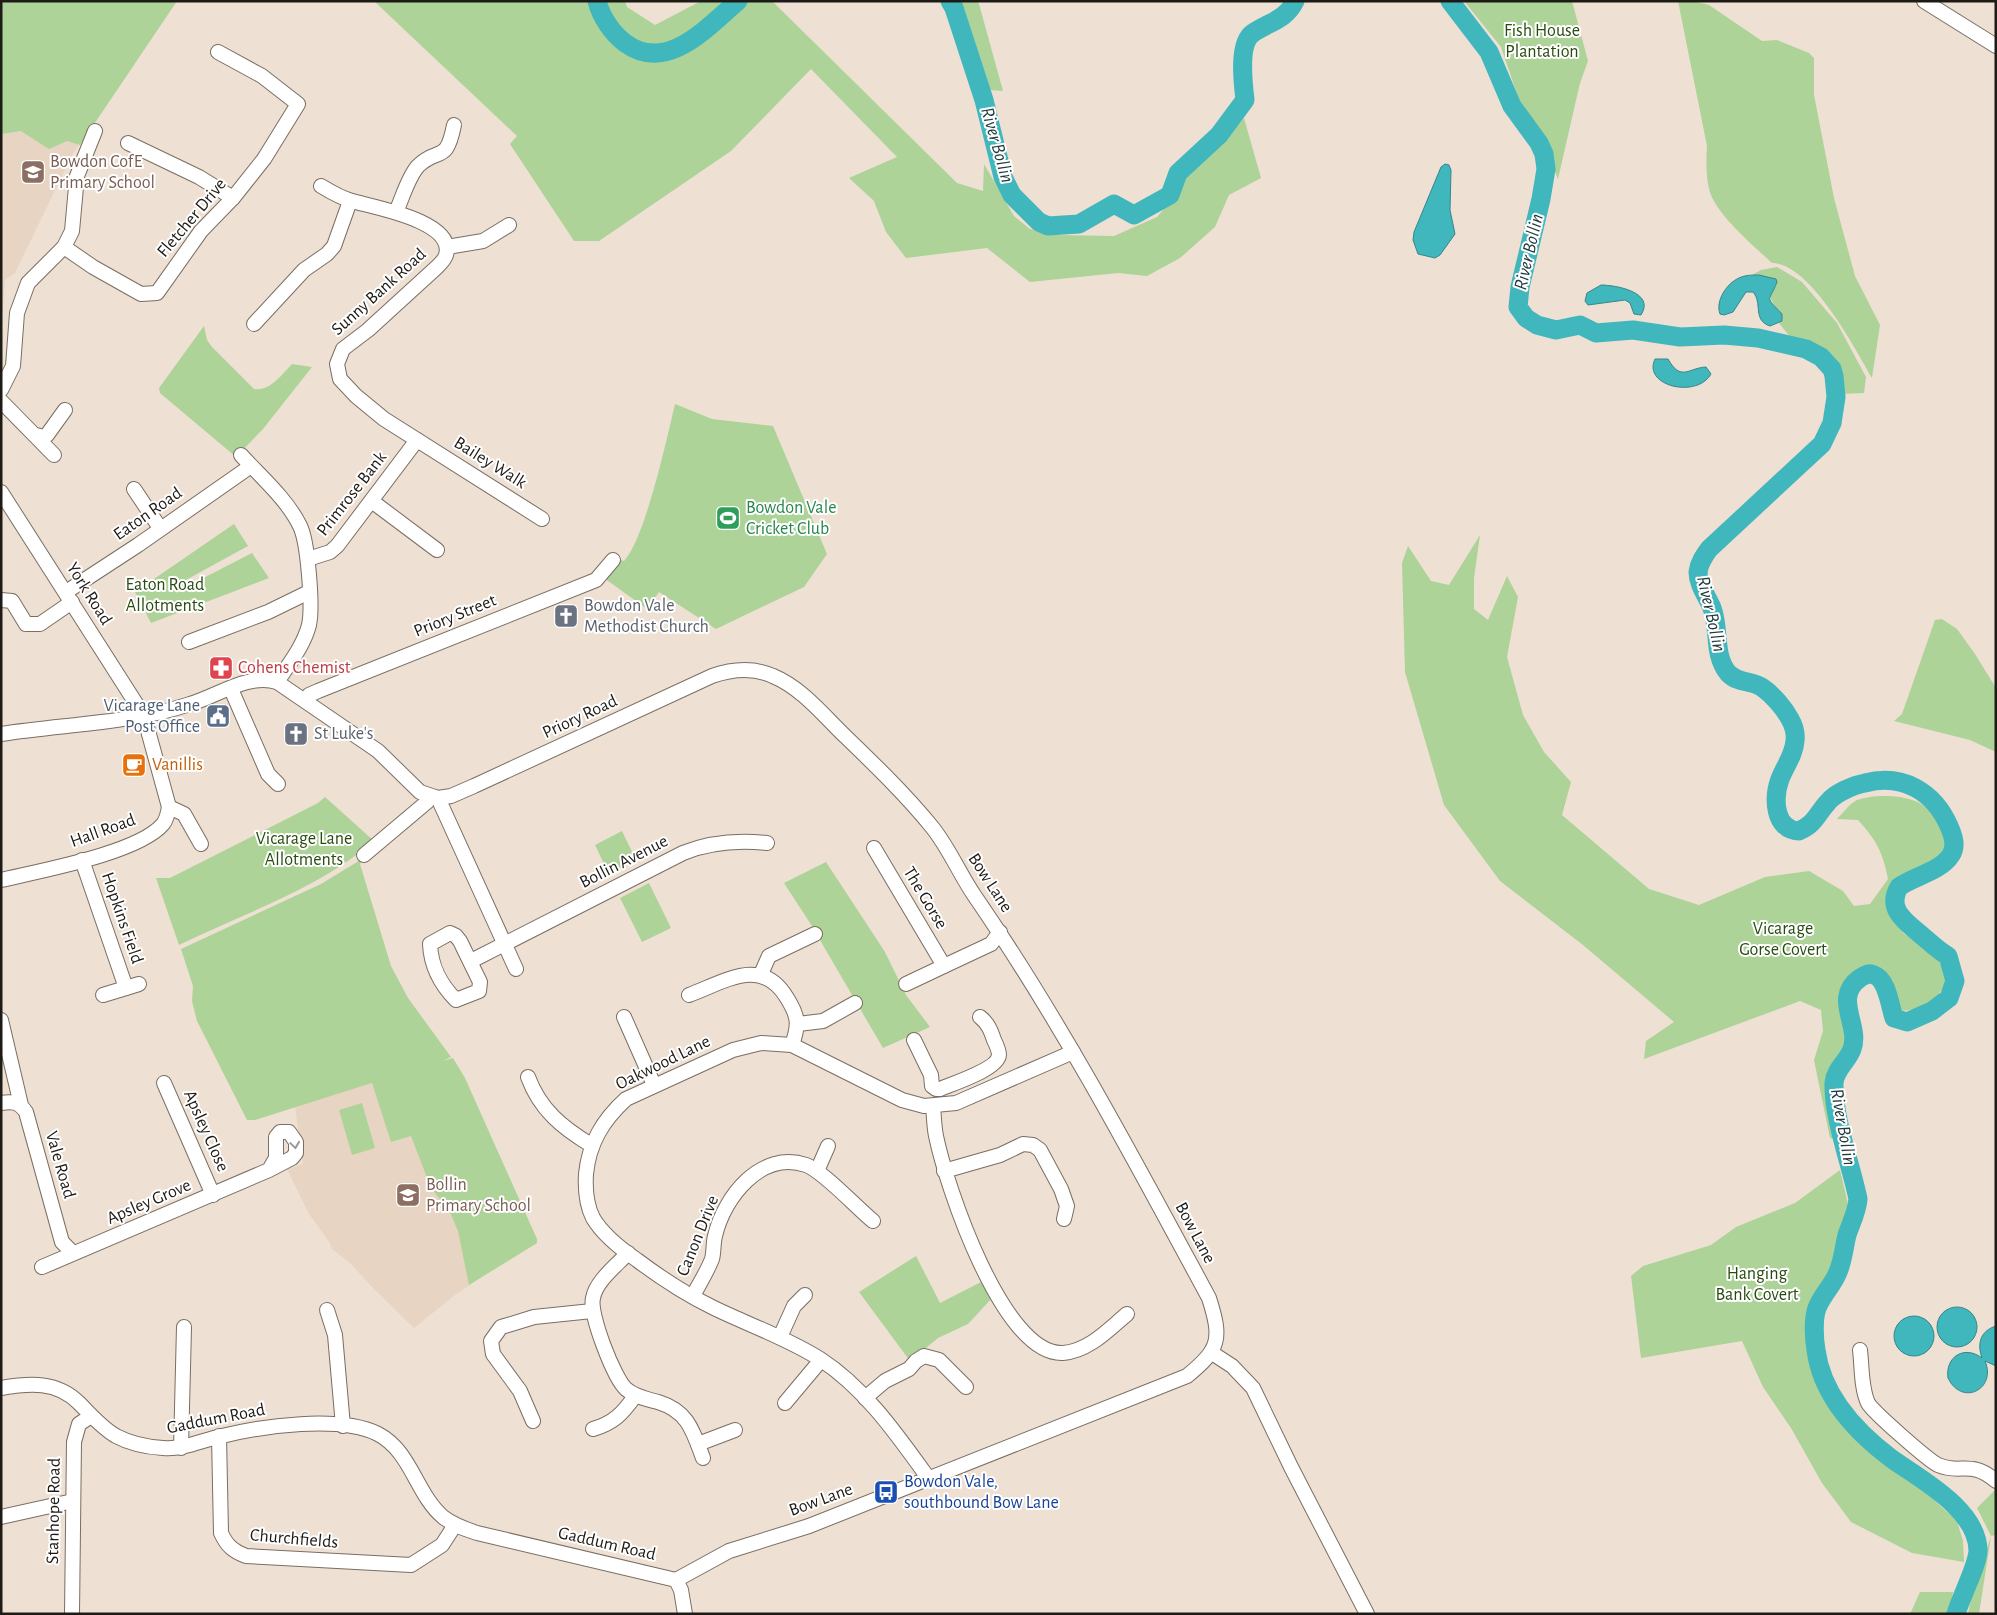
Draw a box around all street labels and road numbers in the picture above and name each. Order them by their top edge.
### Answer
street label: Fletcher Drive [154,175,230,261]
street label: Sunny Bank Road [328,245,430,339]
street label: Bailey Walk [451,434,530,493]
street label: Primrose Bank [314,448,391,539]
street label: Eaton Road [111,484,185,544]
street label: York Road [63,560,115,628]
street label: Priory Street [411,591,499,641]
street label: Priory Road [540,692,620,742]
street label: Hall Road [68,811,138,851]
street label: Bollin Avenue [577,832,671,892]
street label: Bow Lane [964,850,1016,916]
street label: The Gorse [899,864,951,932]
street label: Hopkins Field [98,870,146,966]
street label: Oakwood Lane [613,1032,713,1094]
street label: Apsley Close [180,1088,232,1174]
street label: Vale Road [42,1129,78,1201]
street label: Apsley Grove [104,1176,194,1228]
street label: Canon Drive [674,1193,722,1279]
street label: Bow Lane [1171,1199,1219,1267]
street label: Gaddum Road [165,1401,267,1437]
street label: Stanhope Road [44,1458,64,1564]
street label: Bow Lane [787,1480,855,1520]
street label: Gaddum Road [556,1524,658,1564]
street label: Churchfields [249,1526,339,1552]

